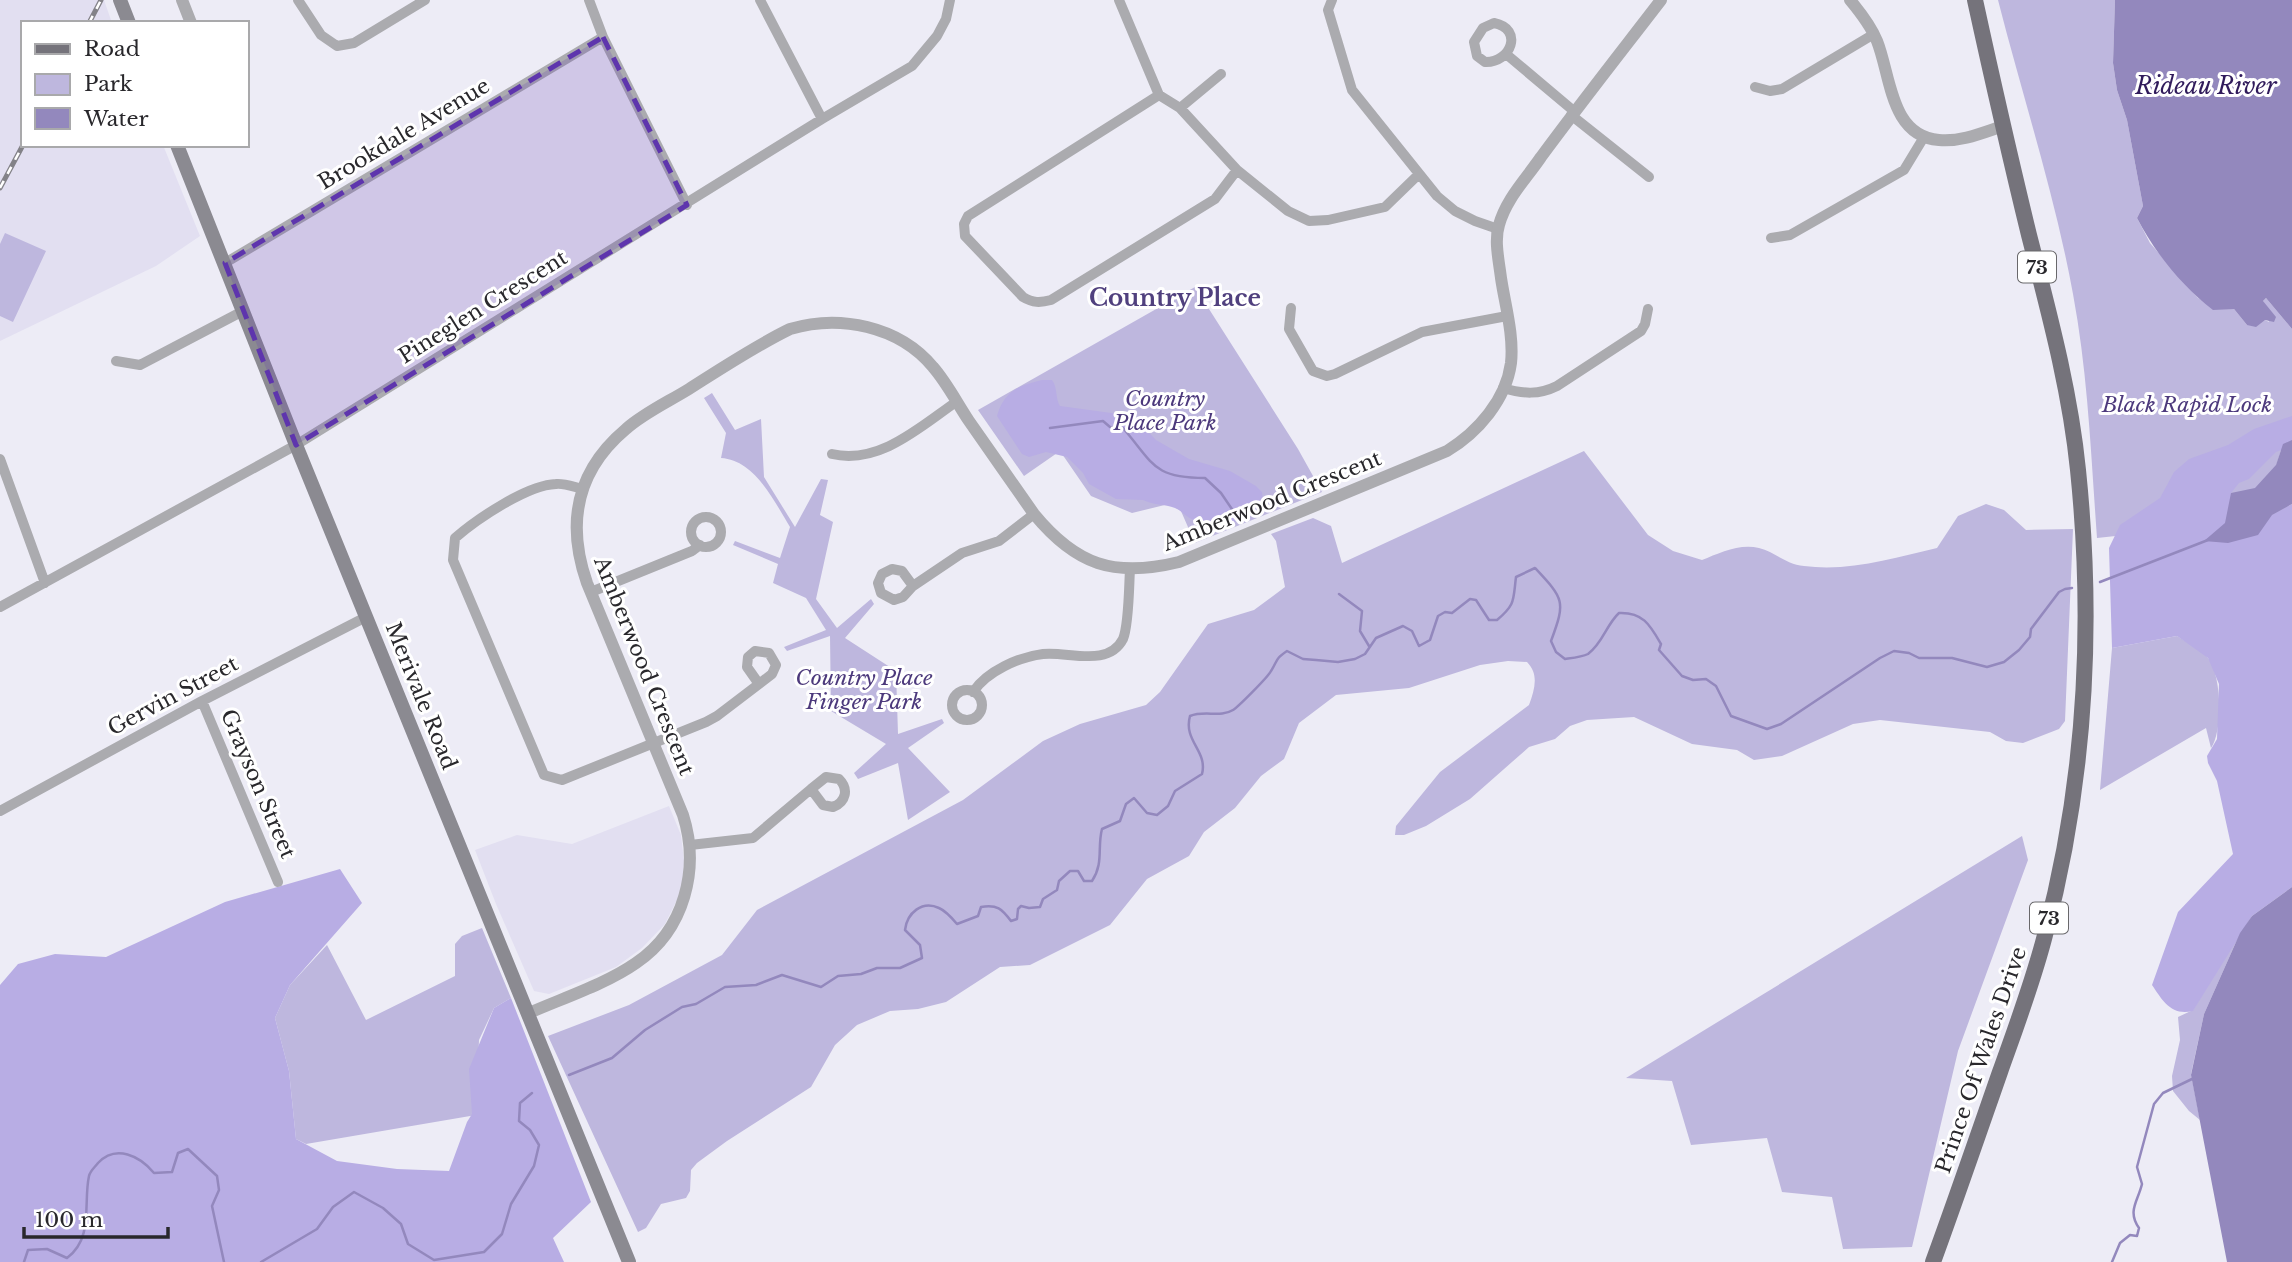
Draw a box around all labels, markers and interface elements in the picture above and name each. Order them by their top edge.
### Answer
legend [21,21,248,147]
text: Road [84,36,140,62]
text: Park [84,71,133,97]
water label: Rideau River [2134,72,2278,100]
street label: Brookdale Avenue [314,73,494,195]
text: Water [83,106,148,132]
street label: Pineglen Crescent [394,245,572,369]
road number: 73 [2018,252,2056,282]
district label: Country Place [1089,284,1261,312]
park label: Country Place Park [1113,386,1216,436]
park label: Black Rapid Lock [2101,392,2272,418]
street label: Amberwood Crescent [1158,445,1385,557]
street label: Amberwood Crescent [588,552,700,779]
street label: Merivale Road [380,619,462,773]
street label: Gervin Street [103,651,243,741]
park label: Country Place Finger Park [795,665,933,715]
street label: Grayson Street [215,706,301,863]
road number: 73 [2030,902,2068,934]
street label: Prince Of Wales Drive [1930,943,2032,1177]
scale bar [24,1196,168,1240]
text: 100 m [35,1207,103,1233]

